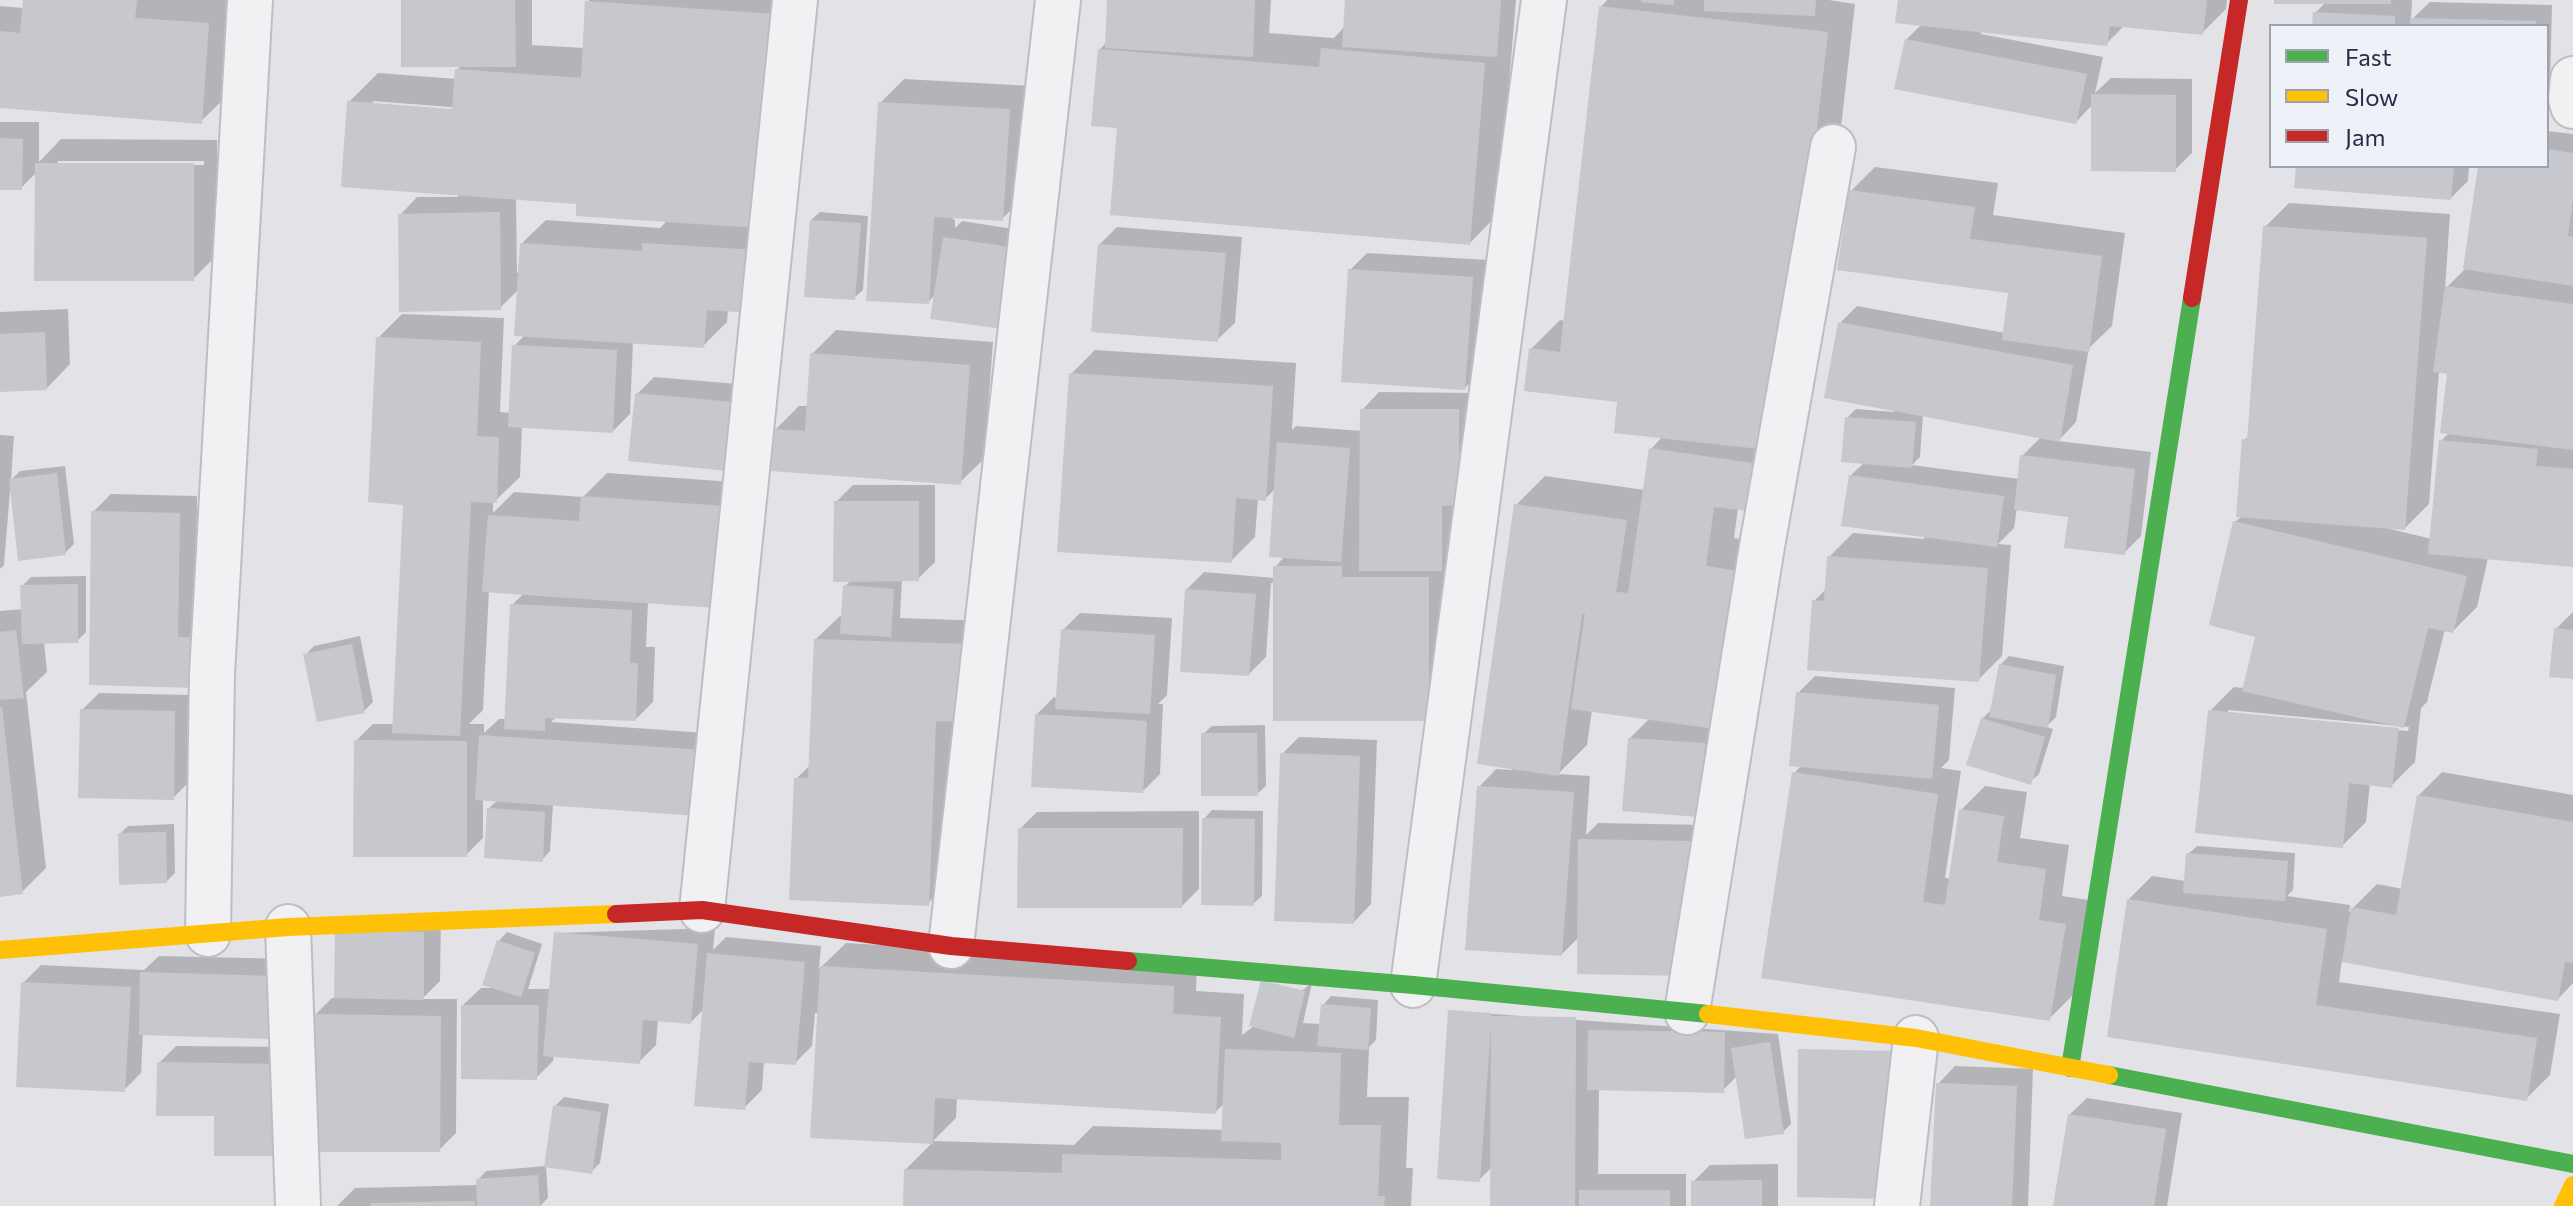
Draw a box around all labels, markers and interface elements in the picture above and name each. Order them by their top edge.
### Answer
legend [2269,24,2549,168]
text: Fast [2345,42,2392,71]
text: Slow [2345,82,2398,111]
text: Jam [2345,122,2385,151]

